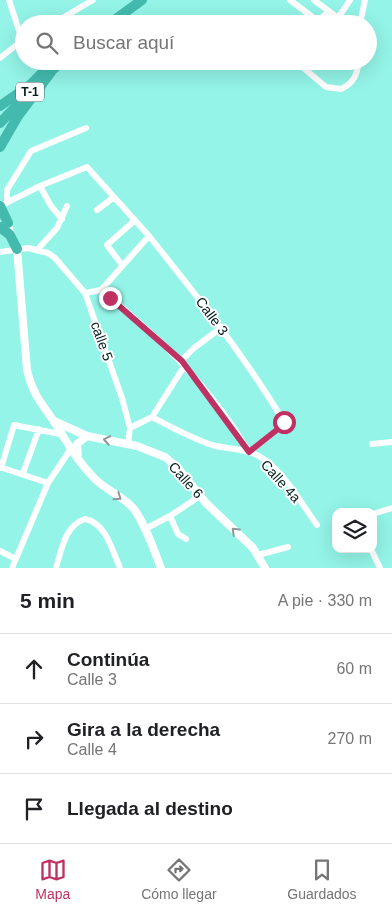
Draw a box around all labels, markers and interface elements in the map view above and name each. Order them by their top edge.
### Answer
search box [15,15,377,70]
icon: search [33,29,61,57]
text: Buscar aquí [73,32,174,53]
road number: T-1 [16,82,44,101]
route end [99,287,122,310]
street label: Calle 3 [192,294,232,338]
street label: calle 5 [88,319,117,363]
route start [273,411,296,434]
one-way arrow [103,436,111,446]
street label: Calle 4a [258,457,304,506]
street label: Calle 6 [165,458,207,502]
one-way arrow [112,491,121,500]
map controls [332,508,377,553]
button: layers [332,508,377,553]
one-way arrow [231,528,240,537]
text: 5 min [20,589,75,612]
text: A pie · 330 m [278,592,372,609]
text: Continúa [67,649,149,670]
icon: ahead [20,655,48,683]
text: 60 m [336,660,372,677]
text: Calle 3 [67,671,117,688]
text: Gira a la derecha [67,719,220,740]
icon: right [20,725,48,753]
text: 270 m [328,730,372,747]
text: Calle 4 [67,741,117,758]
icon: arrive [20,795,48,823]
text: Llegada al destino [67,798,233,819]
tab: Mapa [35,856,70,902]
tab: Cómo llegar [141,856,217,902]
tab: Guardados [287,856,357,902]

